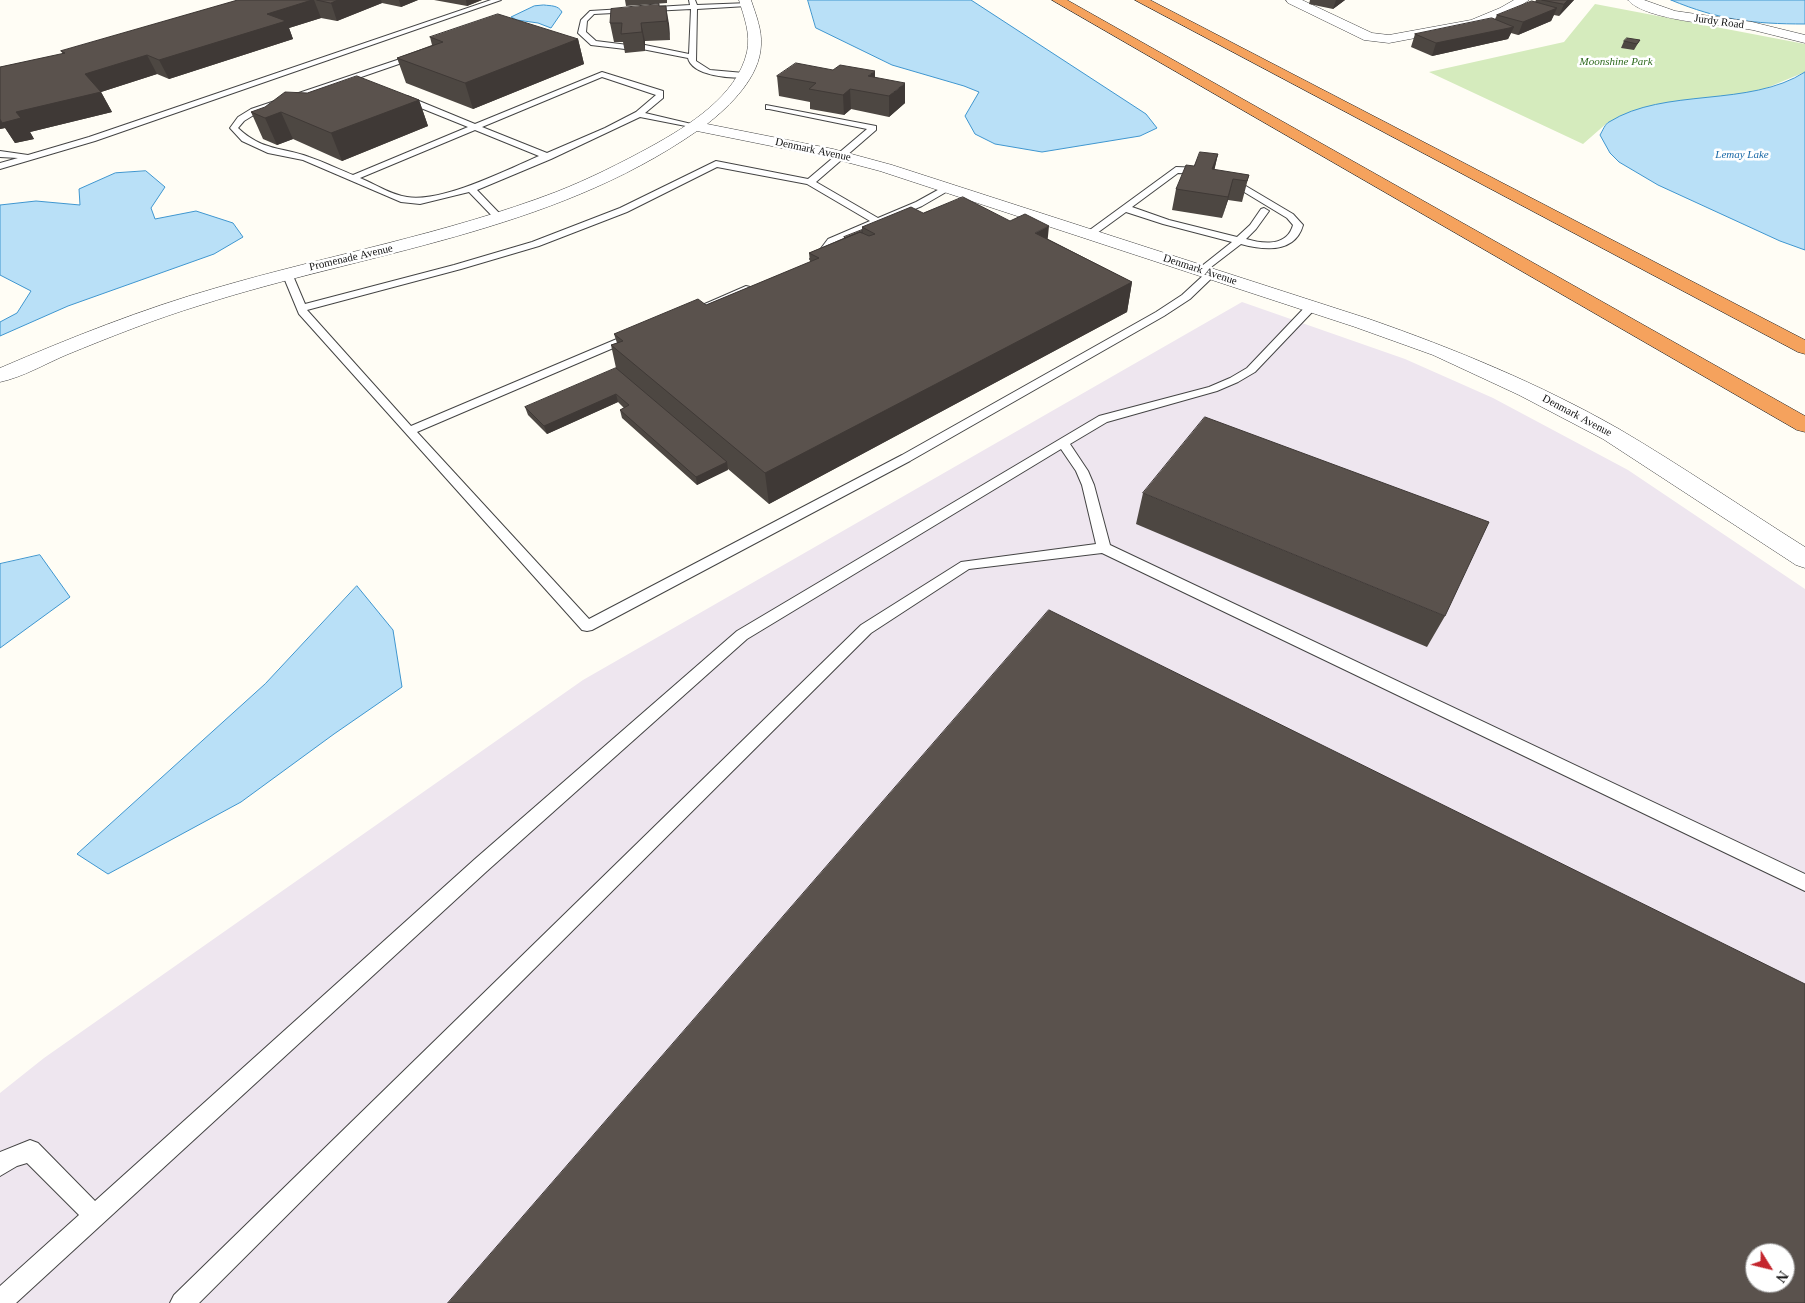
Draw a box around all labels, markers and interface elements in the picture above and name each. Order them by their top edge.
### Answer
street label: Jurdy Road [1693,12,1745,32]
park label: Moonshine Park [1579,55,1653,69]
street label: Denmark Avenue [774,136,852,164]
water label: Lemay Lake [1715,148,1769,162]
street label: Promenade Avenue [308,242,394,274]
street label: Denmark Avenue [1161,252,1239,288]
street label: Denmark Avenue [1540,392,1614,440]
north arrow [1745,1243,1795,1293]
text: N [1773,1268,1791,1285]

